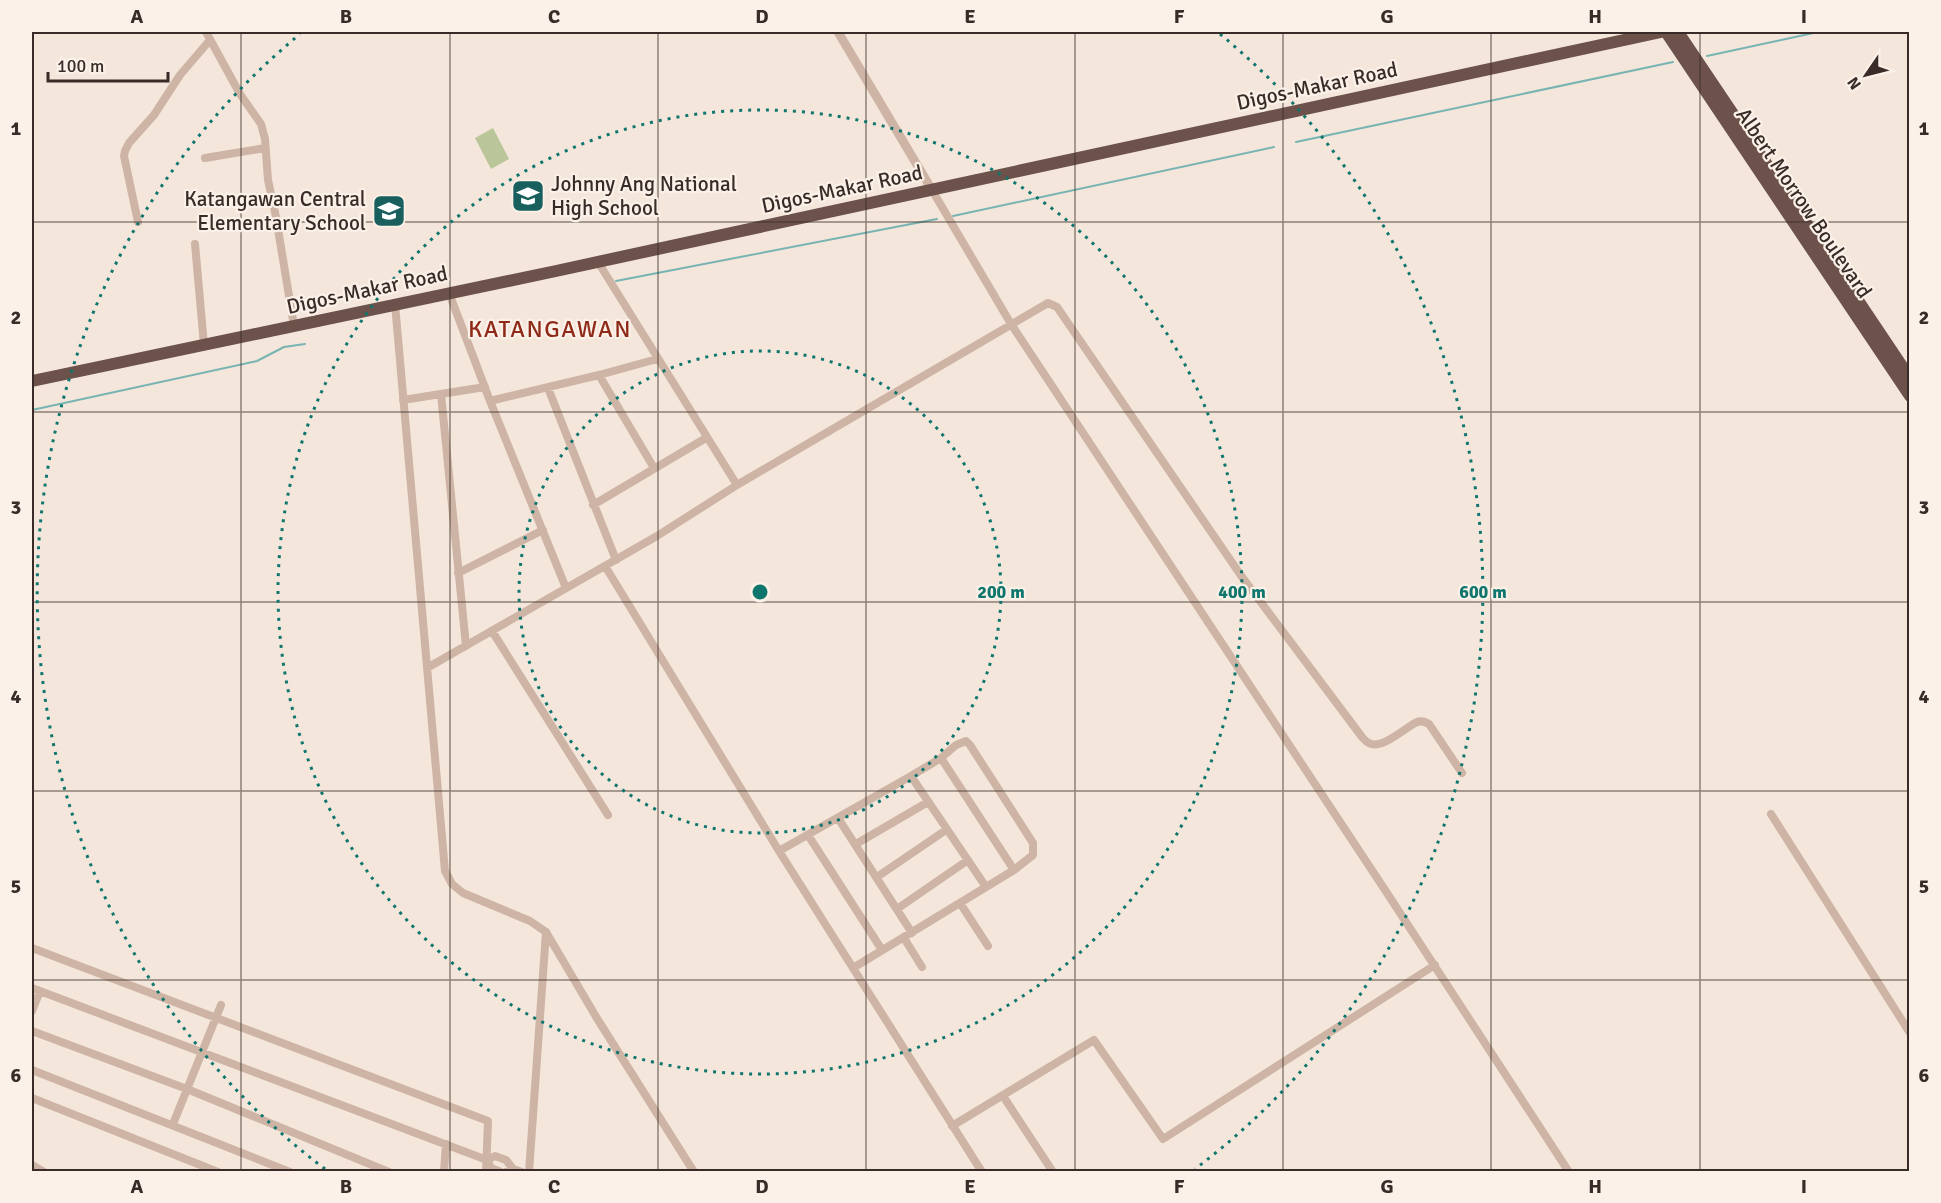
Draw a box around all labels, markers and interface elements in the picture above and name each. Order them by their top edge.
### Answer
text: A [131,4,144,29]
text: B [340,4,352,29]
text: C [548,4,560,29]
text: D [755,4,769,29]
text: E [964,4,976,29]
text: F [1174,4,1185,29]
text: G [1380,4,1394,29]
text: H [1588,4,1602,29]
text: I [1801,4,1807,29]
scale bar [48,45,168,83]
north arrow [1836,45,1896,105]
text: 100 m [57,55,104,77]
street label: Digos-Makar Road [1234,56,1400,116]
text: N [1843,73,1866,93]
street label: Albert Morrow Boulevard [1731,103,1877,303]
text: 1 [11,116,22,141]
text: 1 [1919,116,1930,141]
street label: Digos-Makar Road [759,159,925,219]
place label: Johnny Ang National High School [551,171,737,221]
school or university icon: Johnny Ang National High School [510,178,546,214]
place label: Katangawan Central Elementary School [184,186,366,236]
school or university icon: Katangawan Central Elementary School [371,193,407,229]
street label: Digos-Makar Road [284,260,450,320]
text: 2 [11,305,21,330]
text: 2 [1919,305,1929,330]
district label: KATANGAWAN [468,314,632,344]
text: 3 [11,495,21,520]
text: 3 [1919,495,1929,520]
text: 200 m [977,581,1025,603]
text: 400 m [1218,581,1266,603]
text: 600 m [1459,581,1507,603]
centre of rings [750,582,770,602]
text: 4 [11,684,22,709]
text: 4 [1919,684,1930,709]
text: 5 [11,874,21,899]
text: 5 [1919,874,1929,899]
text: 6 [11,1063,22,1088]
text: 6 [1919,1063,1930,1088]
text: A [131,1174,144,1199]
text: B [340,1174,352,1199]
text: C [548,1174,560,1199]
text: D [755,1174,769,1199]
text: E [964,1174,976,1199]
text: F [1174,1174,1185,1199]
text: G [1380,1174,1394,1199]
text: H [1588,1174,1602,1199]
text: I [1801,1174,1807,1199]

